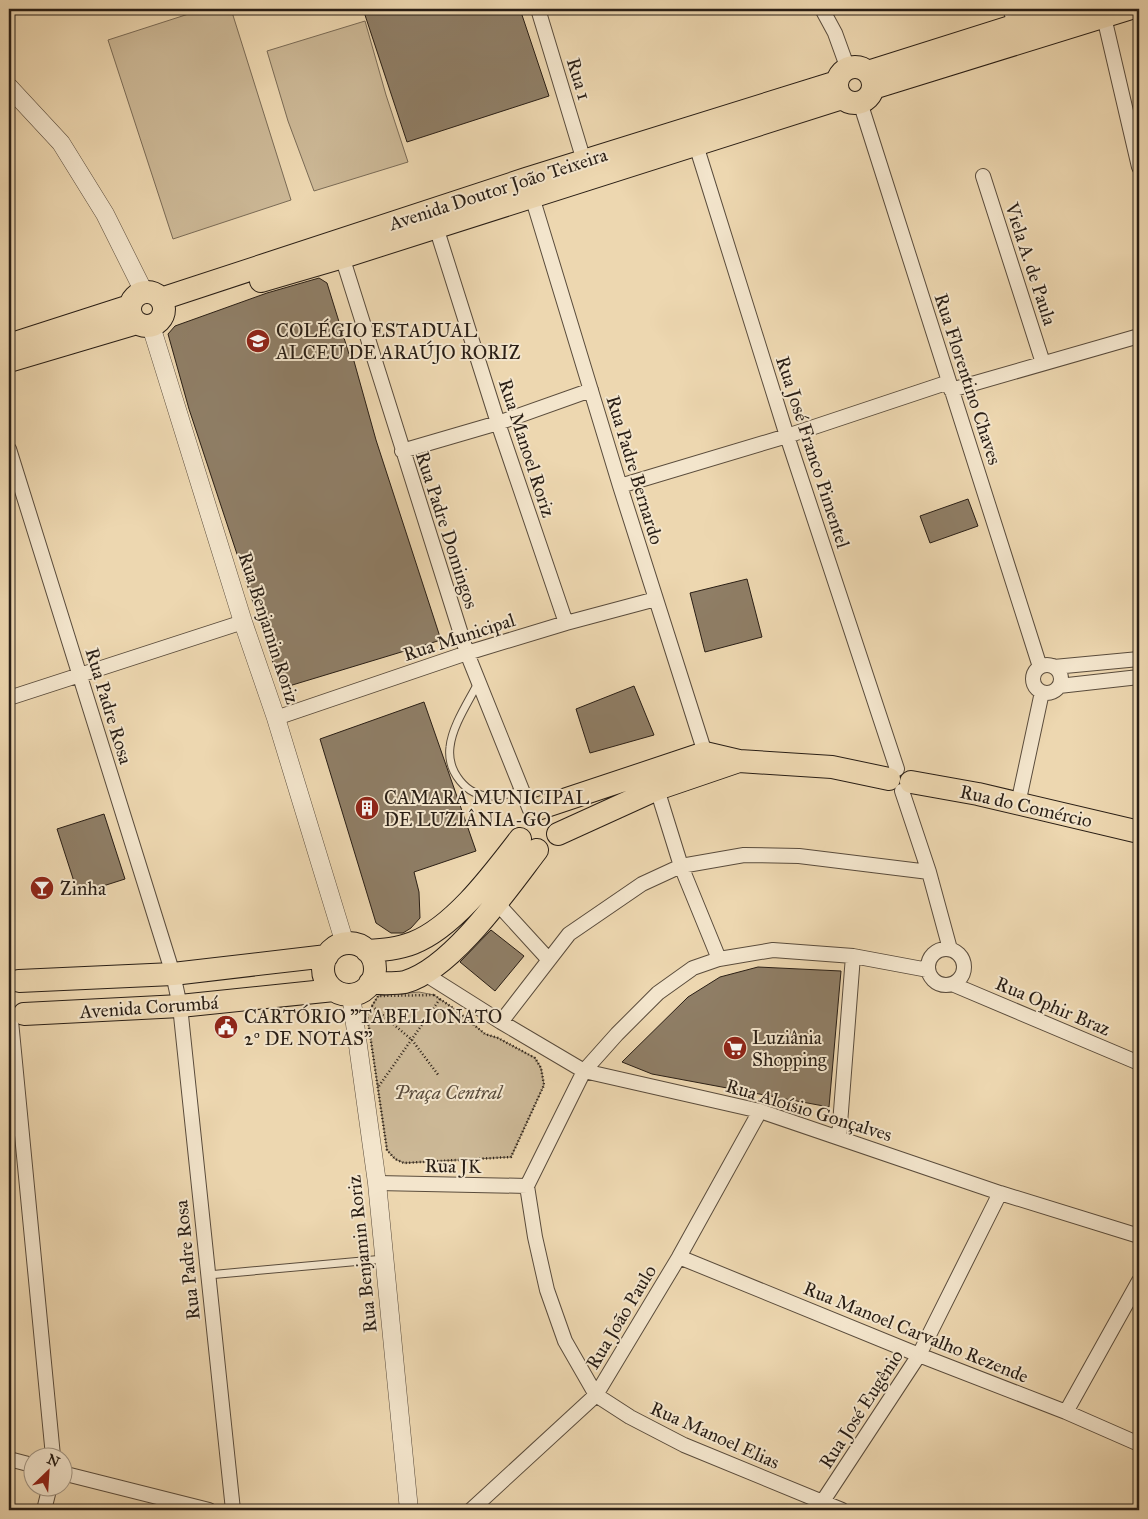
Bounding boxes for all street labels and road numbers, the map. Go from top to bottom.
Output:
street label: Rua 1 [562,55,596,103]
street label: Avenida Doutor João Teixeira [385,142,611,236]
street label: Viela A. de Paula [1000,199,1062,329]
street label: Rua Florentino Chaves [929,290,1007,468]
street label: Rua José Franco Pimentel [770,353,855,552]
street label: Rua Manoel Roriz [494,376,560,520]
street label: Rua Padre Bernardo [601,393,669,548]
street label: Rua Padre Domingos [410,448,483,612]
street label: Rua Benjamin Roriz [234,549,304,707]
street label: Rua Municipal [400,608,519,666]
street label: Rua Padre Rosa [80,645,138,768]
street label: Rua do Comércio [958,780,1095,832]
street label: Rua Ophir Braz [992,971,1114,1041]
street label: Avenida Corumbá [78,991,220,1023]
street label: Rua Aloísio Gonçalves [723,1074,895,1146]
street label: Rua JK [424,1154,482,1179]
street label: Rua Benjamin Roriz [342,1174,382,1334]
street label: Rua Padre Rosa [169,1198,205,1321]
street label: Rua João Paulo [581,1260,662,1374]
street label: Rua Manoel Carvalho Rezende [800,1276,1032,1388]
street label: Rua José Eugênio [814,1345,909,1473]
street label: Rua Manoel Elias [647,1396,783,1474]

